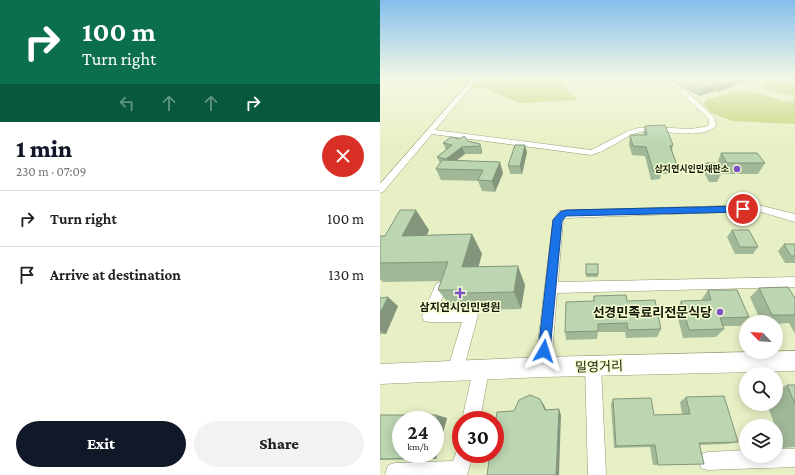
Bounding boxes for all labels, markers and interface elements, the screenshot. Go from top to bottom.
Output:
icon: right [16,16,68,68]
text: 100 m [82,16,156,47]
text: Turn right [82,49,156,69]
icon: left [116,92,138,114]
icon: ahead [158,92,180,114]
icon: ahead [200,92,222,114]
icon: right [242,92,264,114]
text: 1 min [16,135,72,162]
button: close [322,135,364,177]
text: 230 m · 07:09 [16,164,86,179]
place label: 삼지연시인민재판소 [654,164,729,174]
marker: 삼지연시인민재판소 [732,164,742,174]
pin [726,192,760,226]
icon: arrive [732,198,754,220]
icon: right [16,208,38,230]
text: Turn right [50,211,117,227]
text: 100 m [327,211,364,227]
icon: arrive [16,264,38,286]
text: Arrive at destination [50,267,181,283]
text: 130 m [329,267,364,283]
marker: 삼지연시인민병원 [454,287,466,299]
place label: 삼지연시인민병원 [420,301,500,313]
place label: 선경민족료리전문식당 [592,305,712,320]
marker: 선경민족료리전문식당 [715,307,725,317]
north arrow [739,315,783,359]
map controls [739,315,783,463]
position arrow [523,330,565,372]
street label: 밀영거리 [575,358,623,375]
button: search [739,367,783,411]
speed limit sign: 30 [452,411,504,463]
button: layers [739,419,783,463]
button: Exit [16,421,186,467]
button: Share [194,421,364,467]
text: 24 [408,421,428,443]
text: km/h [407,441,429,452]

